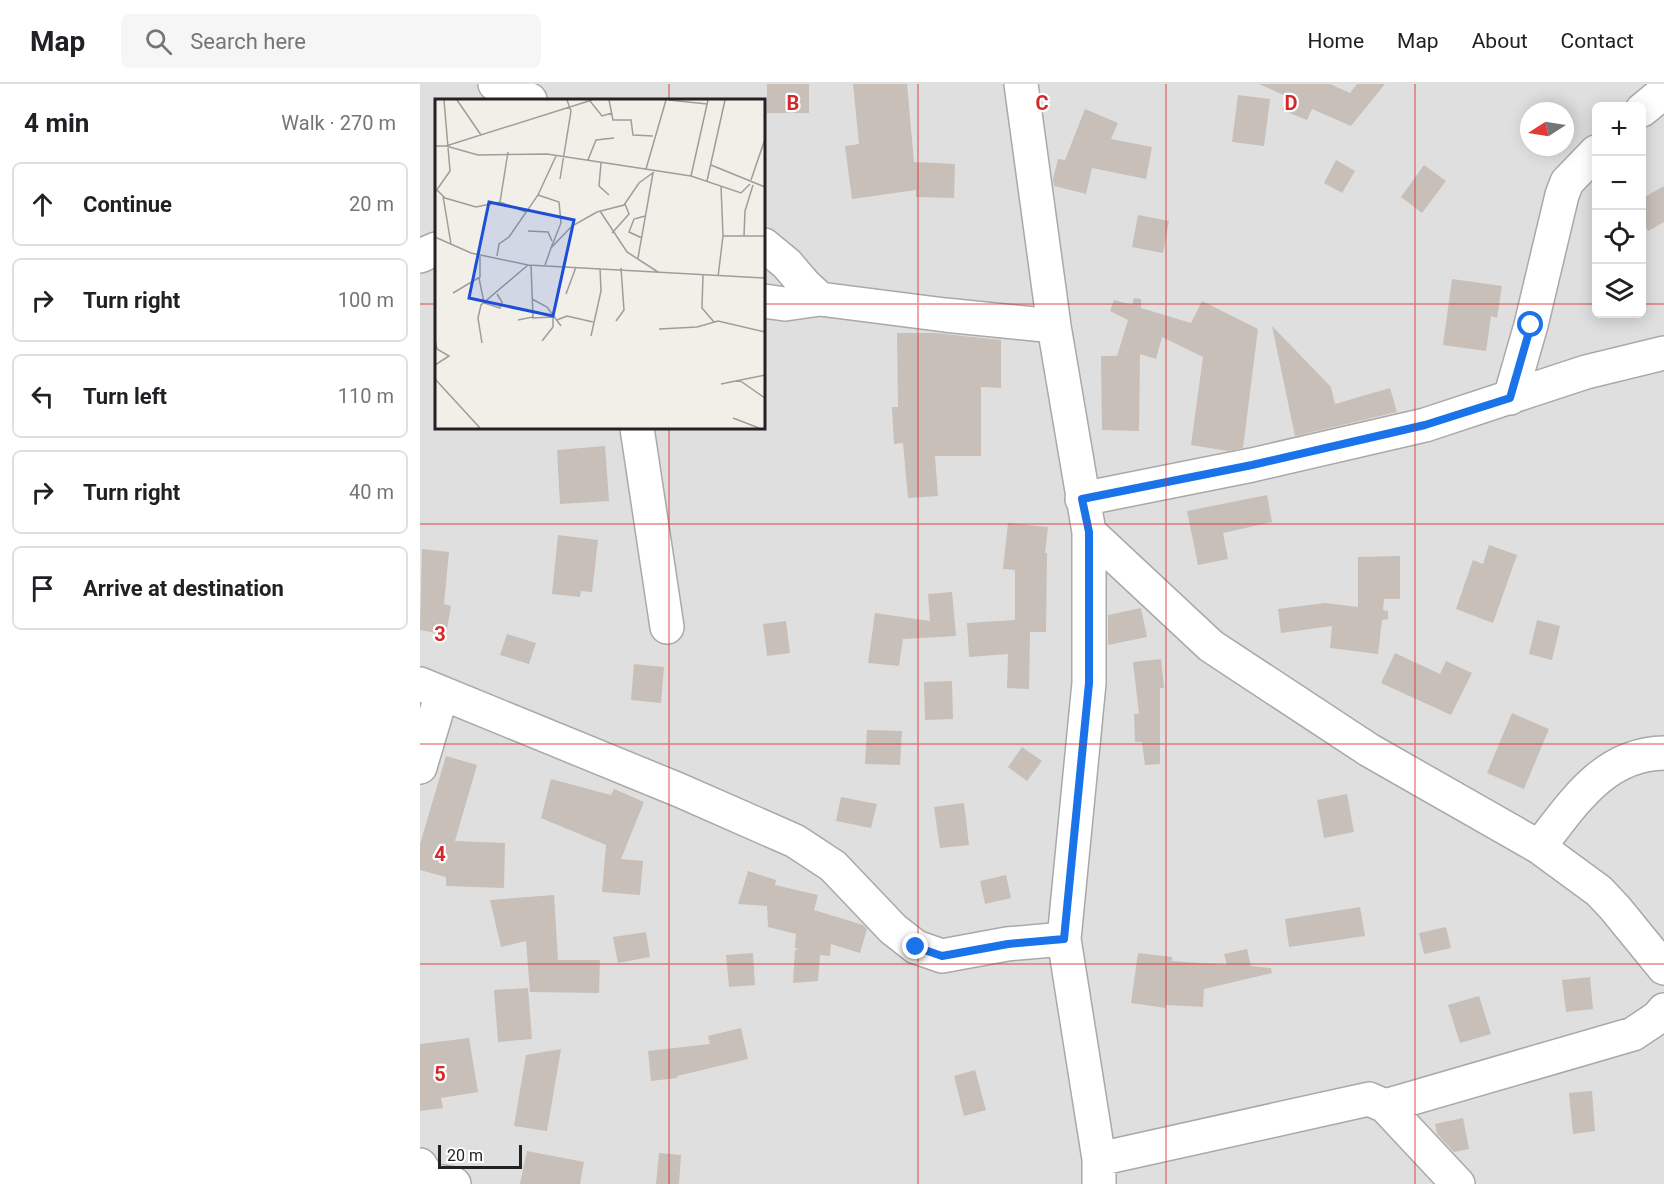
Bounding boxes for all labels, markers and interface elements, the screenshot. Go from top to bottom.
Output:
search box [121,14,541,68]
text: Map [30,25,85,58]
icon: search [142,25,175,58]
text: Search here [190,29,306,54]
text: Home [1308,29,1364,53]
text: Map [1397,29,1439,53]
text: About [1472,29,1528,53]
text: Contact [1561,29,1634,53]
text: B [787,91,799,115]
text: C [1035,91,1049,115]
text: D [1285,91,1298,115]
inset map [435,99,765,429]
north arrow [1520,102,1574,156]
map controls [1592,102,1646,318]
button: + [1592,102,1646,156]
text: 4 min [24,108,89,138]
text: Walk · 270 m [281,111,396,135]
button: − [1592,156,1646,210]
icon: ahead [26,188,59,221]
text: Continue [83,192,172,217]
text: 20 m [349,192,394,216]
button: locate [1592,210,1646,264]
button: layers [1592,264,1646,318]
icon: right [26,284,59,317]
text: Turn right [83,288,180,313]
text: 100 m [338,288,394,312]
route start [1517,311,1543,337]
icon: left [26,380,59,413]
text: Turn left [83,384,167,409]
text: 110 m [338,384,394,408]
icon: right [26,476,59,509]
text: Turn right [83,480,180,505]
text: 40 m [349,480,394,504]
icon: arrive [26,572,59,605]
text: Arrive at destination [83,576,284,601]
text: 3 [434,622,446,646]
text: 4 [434,842,446,866]
route end [902,933,928,959]
text: 5 [434,1062,446,1086]
scale bar [438,1142,522,1170]
text: 20 m [447,1146,483,1165]

